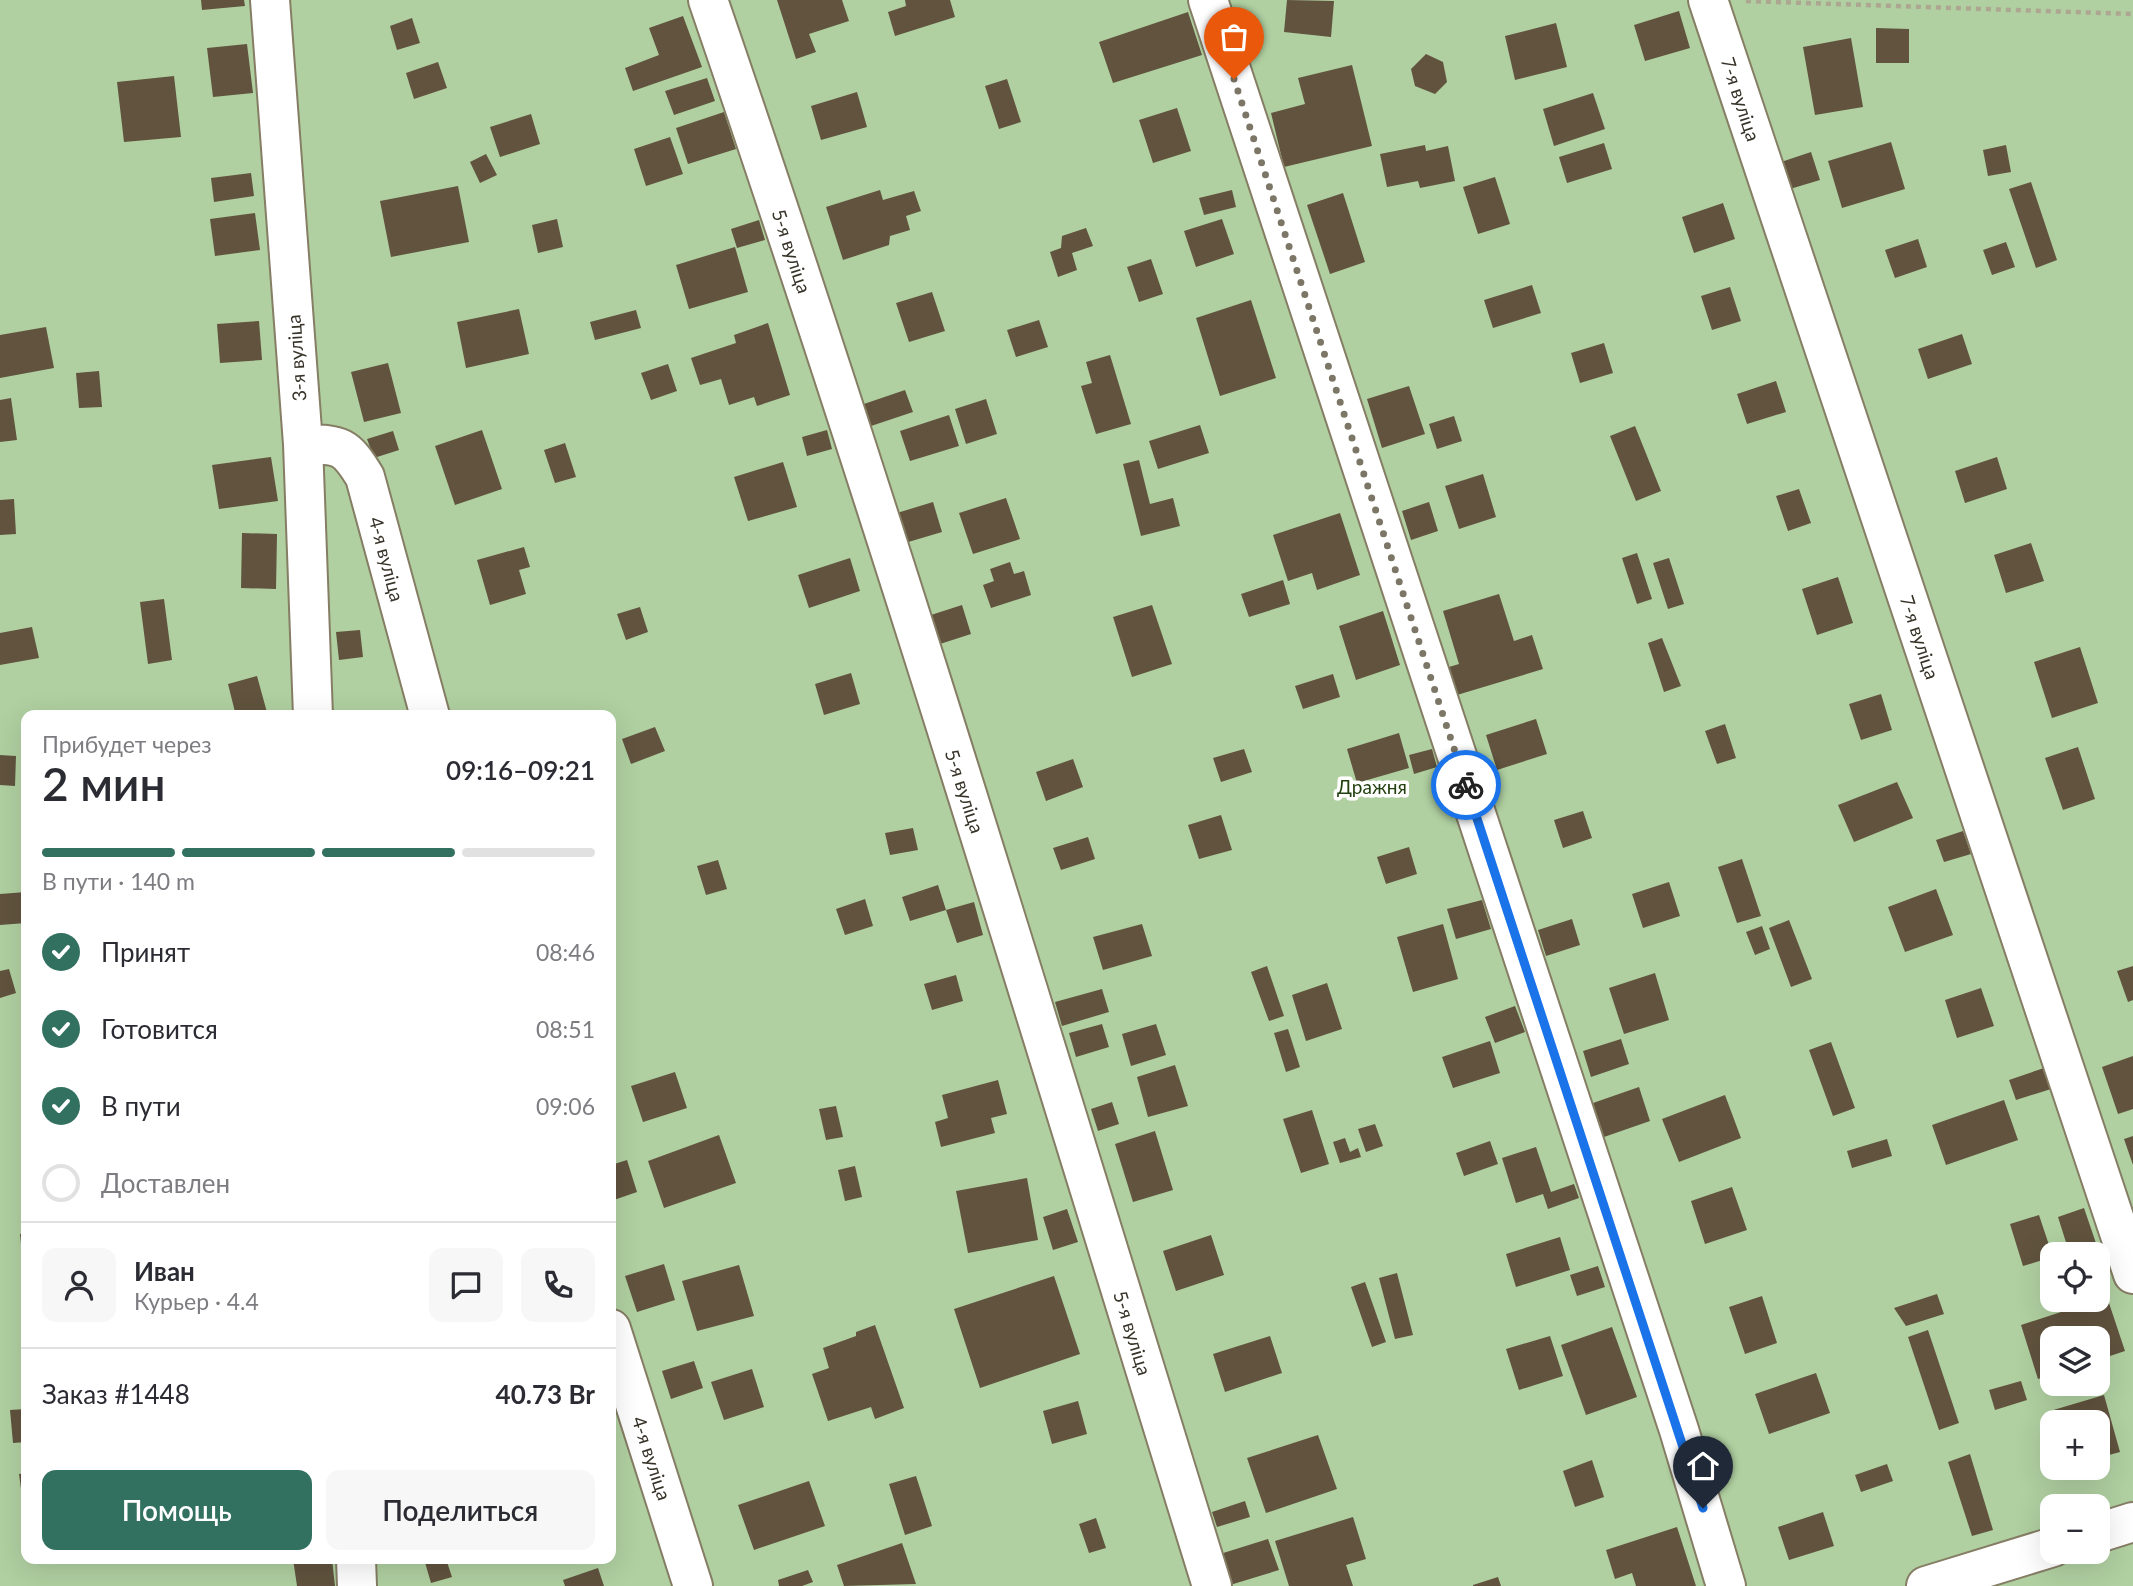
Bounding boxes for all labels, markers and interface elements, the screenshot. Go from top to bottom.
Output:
pin [1204,7,1264,79]
icon: bag [1215,18,1253,56]
street label: 7-я вуліца [1717,54,1765,144]
street label: 5-я вуліца [768,206,816,296]
street label: 3-я вуліца [281,314,311,402]
street label: 4-я вуліца [365,514,409,604]
street label: 7-я вуліца [1896,592,1944,682]
text: Прибудет через [42,730,212,758]
street label: 5-я вуліца [941,746,989,836]
courier [1431,750,1501,820]
text: 09:16–09:21 [446,754,595,786]
text: 2 мин [42,756,166,811]
icon: bike [1447,766,1485,804]
park label: Дражня [1337,775,1407,798]
text: В пути · 140 m [42,867,195,895]
icon: check [42,933,80,971]
text: Принят [101,936,190,968]
text: 08:46 [536,938,595,966]
icon: check [42,1010,80,1048]
text: Готовится [101,1013,218,1045]
text: 08:51 [536,1015,595,1043]
icon: check [42,1087,80,1125]
text: В пути [101,1090,181,1122]
text: 09:06 [536,1092,595,1120]
text: Доставлен [101,1167,230,1199]
map controls [2040,1242,2110,1564]
button: locate [2040,1242,2110,1312]
button: person [42,1248,116,1322]
button: chat [429,1248,503,1322]
button: phone [521,1248,595,1322]
text: Иван [134,1255,195,1287]
text: Курьер · 4.4 [134,1287,259,1315]
street label: 5-я вуліца [1109,1288,1157,1378]
button: layers [2040,1326,2110,1396]
text: Заказ #1448 [42,1378,190,1410]
text: 40.73 Br [496,1378,595,1410]
button: + [2040,1410,2110,1480]
street label: 4-я вуліца [628,1413,676,1503]
pin [1673,1436,1733,1508]
icon: home [1684,1447,1722,1485]
button: Помощь [42,1470,312,1550]
button: Поделиться [326,1470,595,1550]
button: − [2040,1494,2110,1564]

